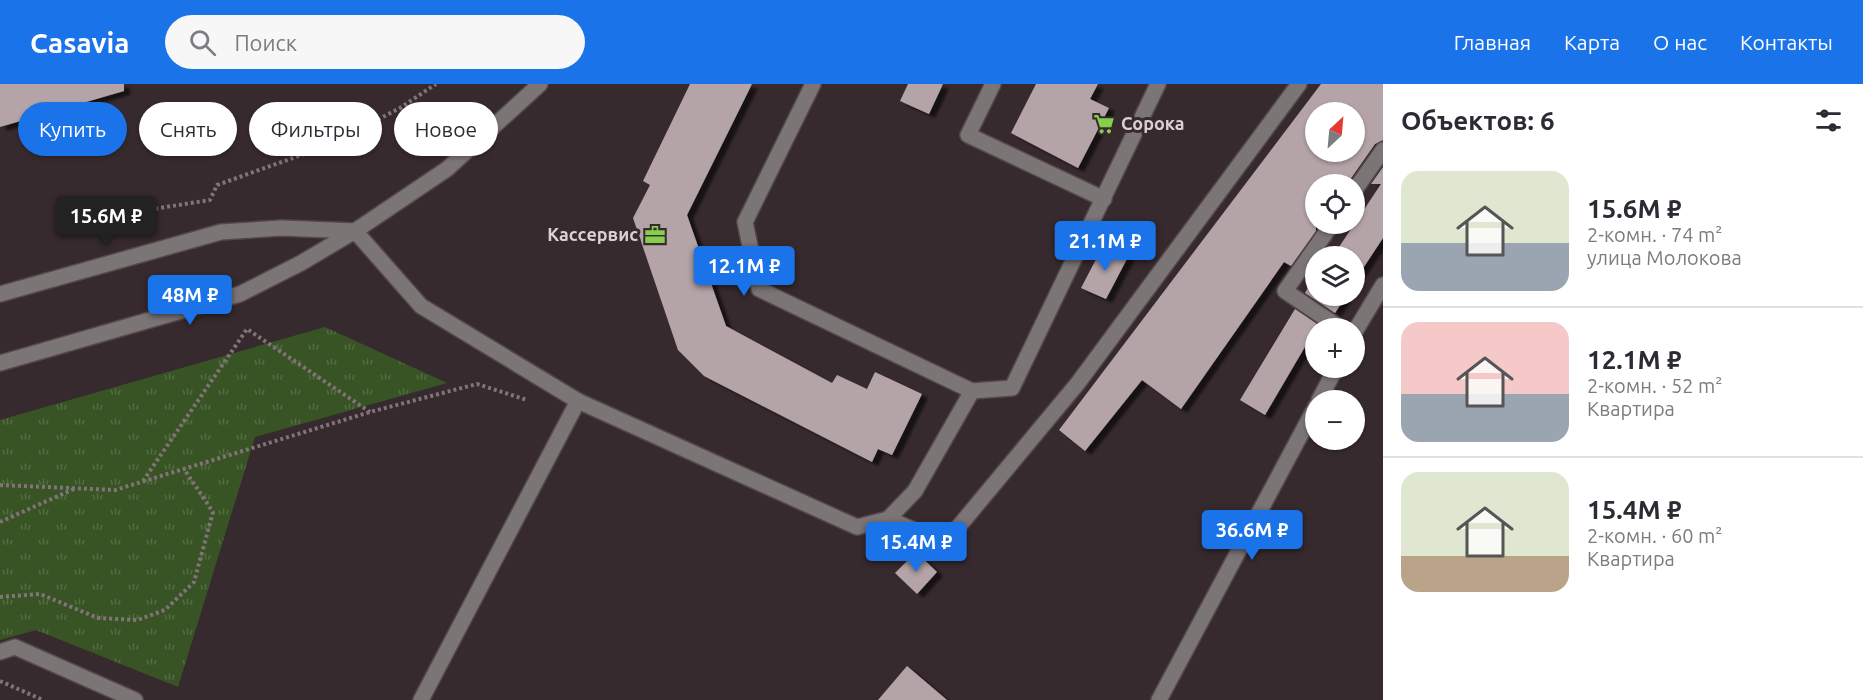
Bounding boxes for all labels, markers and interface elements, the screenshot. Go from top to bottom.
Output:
search box [165,15,585,69]
icon: search [186,26,219,59]
text: Casavia [30,27,129,58]
text: Поиск [234,30,297,55]
text: Главная [1454,30,1531,54]
text: Карта [1564,30,1620,54]
text: О нас [1653,30,1707,54]
text: Контакты [1740,30,1833,54]
chip: Купить [18,102,127,156]
chip: Снять [139,102,237,156]
chip: Фильтры [249,102,382,156]
chip: Новое [394,102,498,156]
north arrow [1305,102,1365,162]
map controls [1305,102,1365,450]
icon: filters [1812,104,1845,137]
text: Объектов: 6 [1401,106,1555,135]
supermarket icon: Сорока [1092,112,1116,136]
place label: Сорока [1121,113,1185,133]
button: locate [1305,174,1365,234]
text: 15.6M ₽ [1587,194,1681,223]
icon: home [1449,195,1521,267]
pin: 15.6M ₽ [51,196,161,247]
text: 15.6M ₽ [70,204,142,227]
pin: 21.1M ₽ [1050,221,1160,272]
office icon: Кассервис [643,223,667,247]
text: 2-комн. · 74 m² [1587,223,1722,246]
place label: Кассервис [547,224,638,244]
text: 21.1M ₽ [1069,229,1141,252]
pin: 12.1M ₽ [689,246,799,297]
button: layers [1305,246,1365,306]
text: улица Молокова [1587,246,1742,269]
text: 12.1M ₽ [708,254,780,277]
pin: 48M ₽ [148,275,232,326]
text: 48M ₽ [162,283,218,306]
button: + [1305,318,1365,378]
text: 12.1M ₽ [1587,345,1681,374]
icon: home [1449,346,1521,418]
text: 2-комн. · 52 m² [1587,374,1722,397]
button: − [1305,390,1365,450]
text: Квартира [1587,397,1675,420]
text: 15.4M ₽ [1587,495,1681,524]
icon: home [1449,496,1521,568]
pin: 36.6M ₽ [1197,510,1307,561]
text: 36.6M ₽ [1216,518,1288,541]
pin: 15.4M ₽ [861,522,971,573]
text: 2-комн. · 60 m² [1587,524,1722,547]
text: 15.4M ₽ [880,530,952,553]
text: Квартира [1587,547,1675,570]

